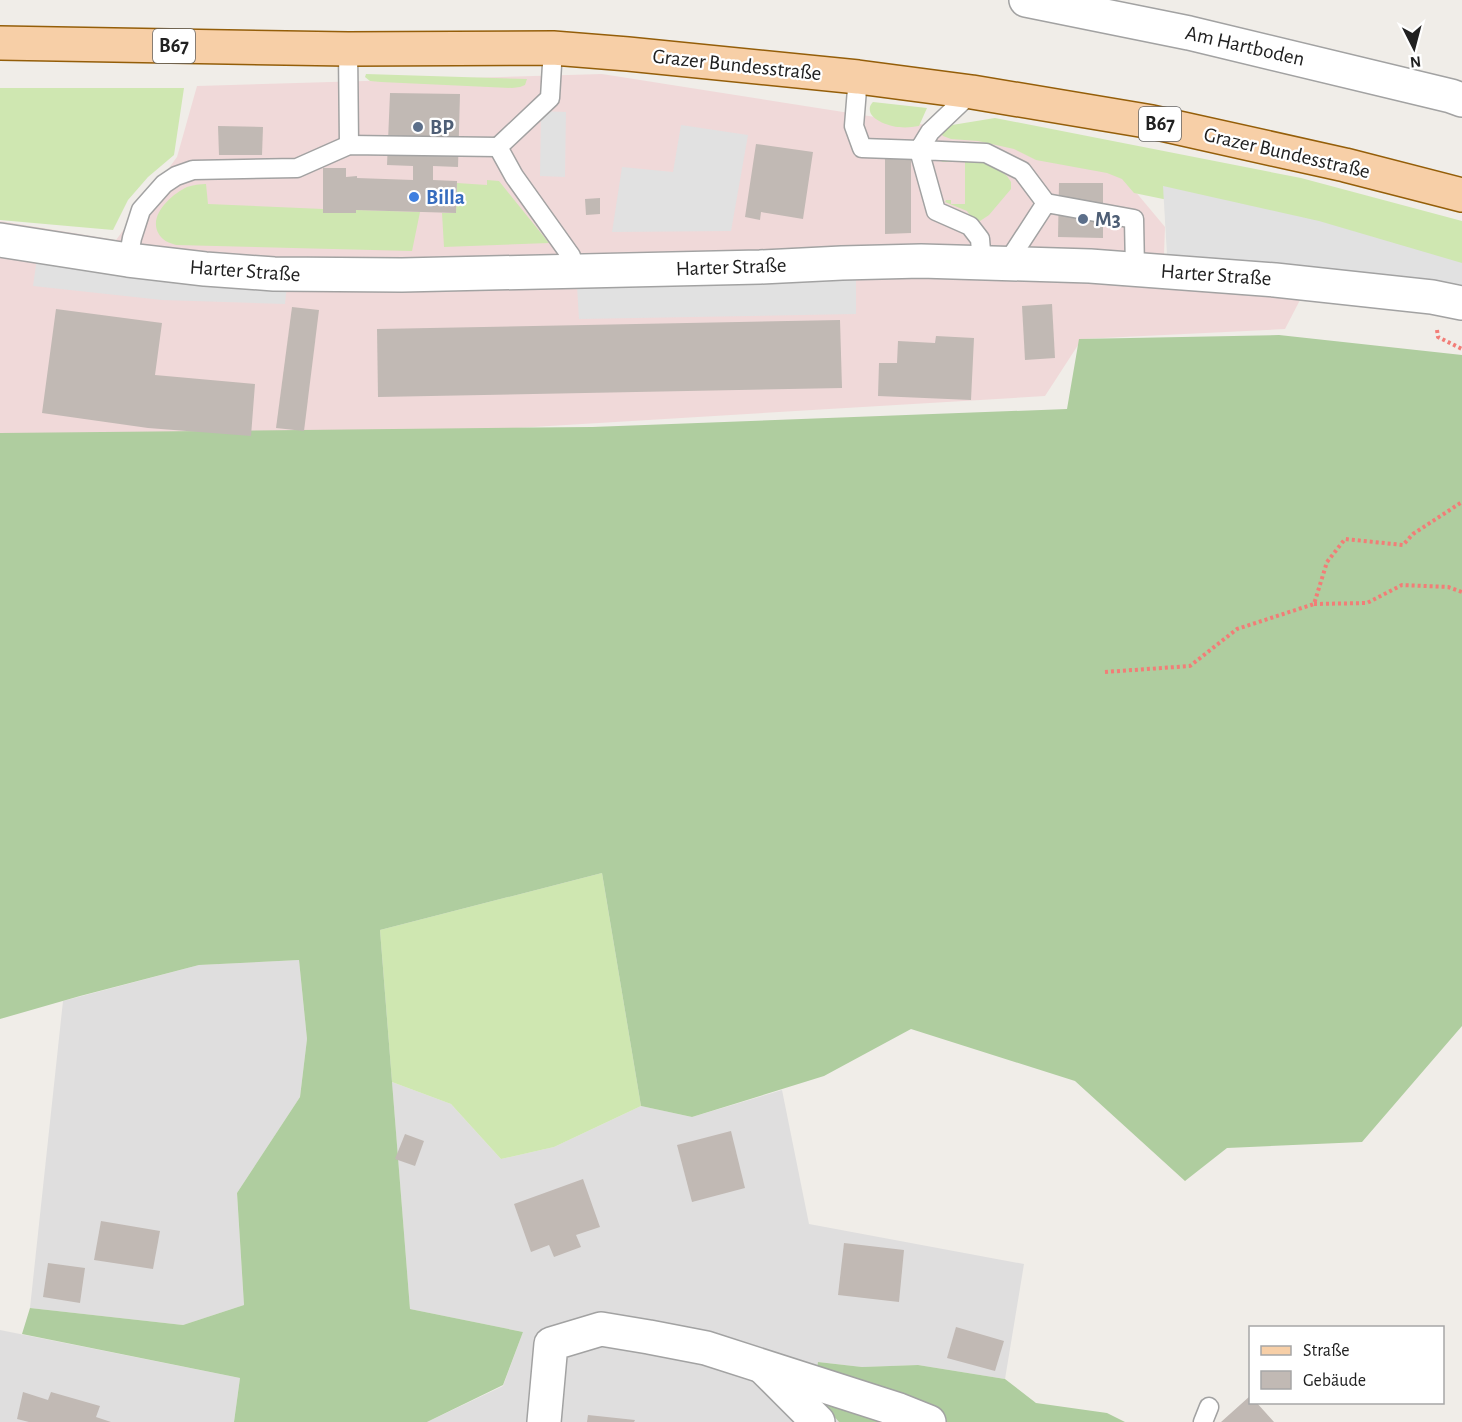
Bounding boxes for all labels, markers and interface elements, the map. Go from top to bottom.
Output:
north arrow [1384,18,1444,78]
street label: Am Hartboden [1183,22,1307,70]
road number: B67 [153,29,195,63]
street label: Grazer Bundesstraße [651,46,823,84]
text: N [1409,53,1422,70]
road number: B67 [1139,107,1181,141]
place label: BP [430,117,454,138]
marker: BP [411,120,425,134]
street label: Grazer Bundesstraße [1202,124,1372,182]
place label: Billa [426,187,465,208]
marker: Billa [407,190,421,204]
place label: M3 [1095,209,1121,230]
marker: M3 [1076,212,1090,226]
street label: Harter Straße [675,255,787,279]
street label: Harter Straße [189,257,301,285]
street label: Harter Straße [1160,261,1272,289]
legend [1249,1326,1444,1404]
text: Straße [1303,1342,1349,1360]
text: Gebäude [1303,1372,1366,1390]

